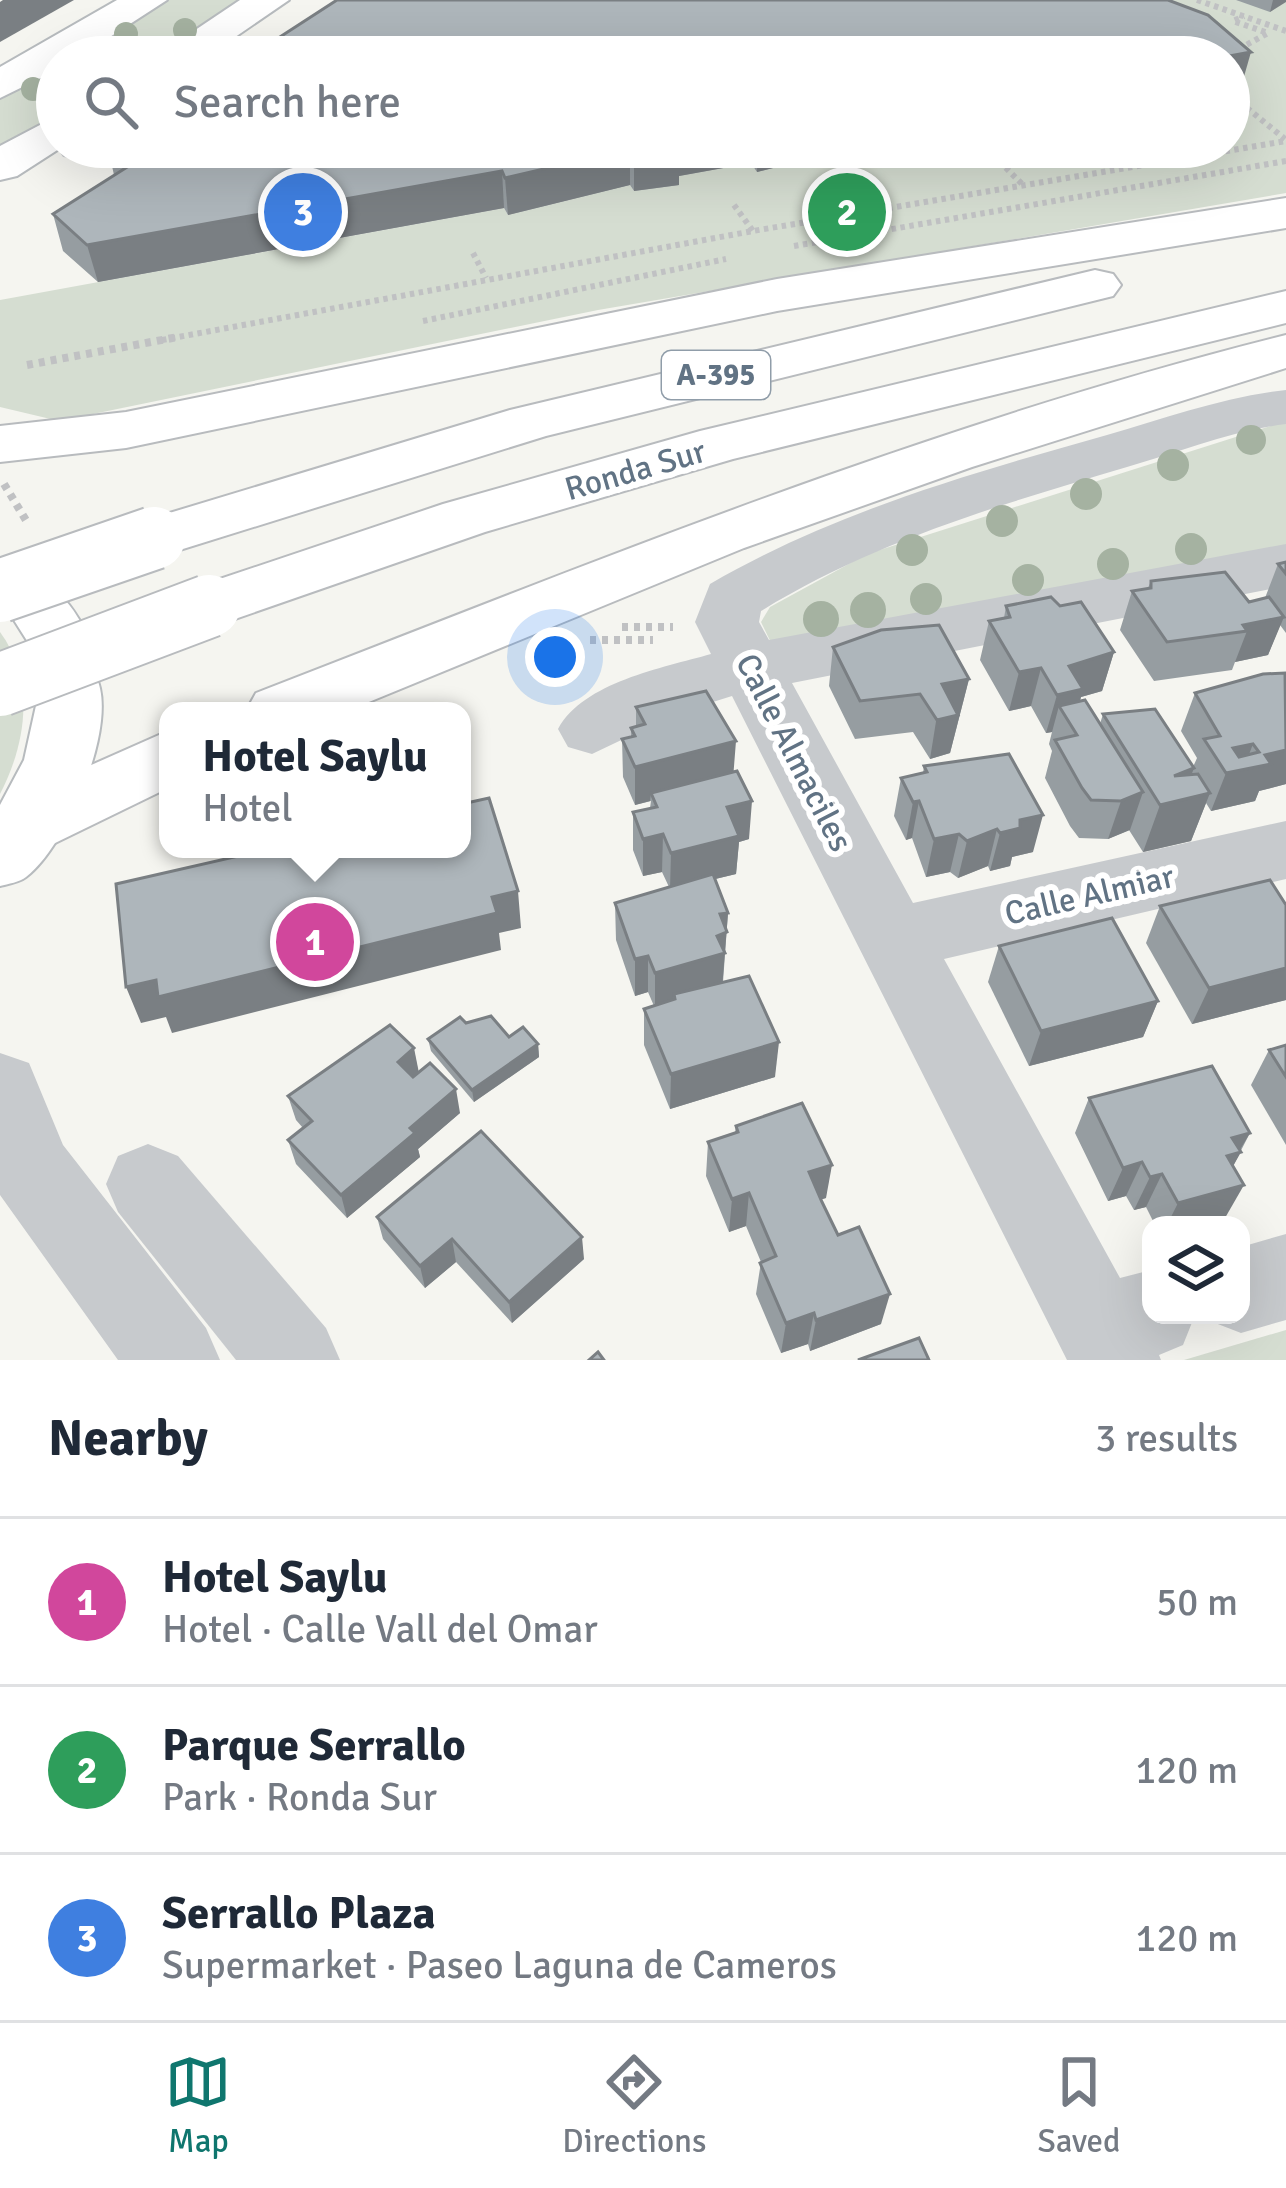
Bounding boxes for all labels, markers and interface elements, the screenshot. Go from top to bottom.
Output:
search box [36,36,1250,168]
icon: search [78,69,144,135]
text: Search here [174,75,401,130]
pin: 3 [264,167,342,257]
pin: 2 [808,167,886,257]
road number: A-395 [662,351,770,399]
street label: Ronda Sur [560,431,711,510]
your location [525,627,585,687]
street label: Calle Almaciles [726,647,861,858]
popup [159,702,471,858]
text: Hotel Saylu [202,729,428,784]
text: Hotel [202,784,293,832]
street label: Calle Almiar [1001,856,1178,935]
pin: 1 [276,897,354,987]
map controls [1142,1216,1250,1324]
button: layers [1142,1216,1250,1324]
text: Nearby [48,1407,208,1470]
text: 3 results [1095,1414,1238,1462]
text: Hotel Saylu [162,1550,387,1605]
text: 1 [76,1578,98,1626]
text: 50 m [1156,1578,1238,1626]
text: Hotel · Calle Vall del Omar [162,1605,598,1653]
text: Parque Serrallo [162,1718,466,1773]
text: 2 [76,1746,98,1794]
text: 120 m [1135,1746,1238,1794]
text: Park · Ronda Sur [162,1773,437,1821]
text: Serrallo Plaza [162,1886,436,1941]
text: 3 [76,1914,98,1962]
text: 120 m [1135,1914,1238,1962]
text: Supermarket · Paseo Laguna de Cameros [162,1941,837,1989]
tab: Map [165,2049,231,2162]
tab: Directions [562,2049,707,2162]
tab: Saved [1037,2049,1121,2162]

